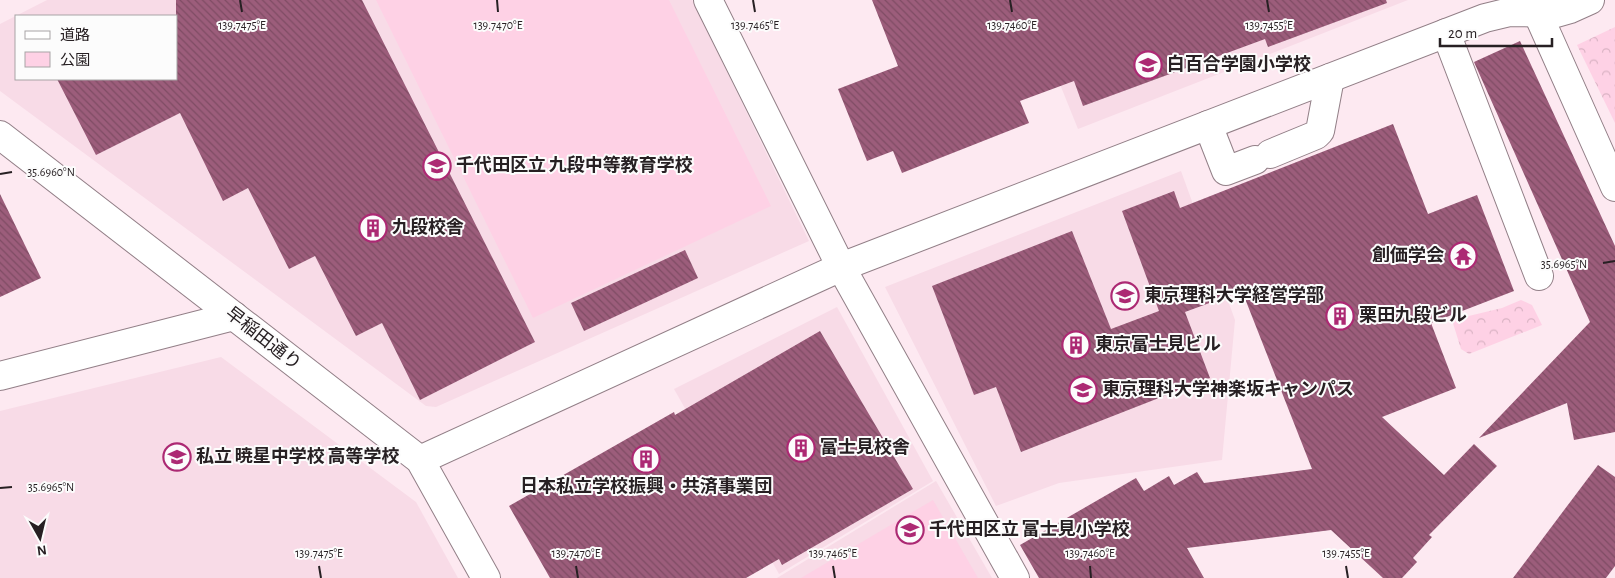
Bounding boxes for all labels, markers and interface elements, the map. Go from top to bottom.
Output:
legend [15,15,178,80]
scale bar [1440,15,1552,47]
text: 139.7475°E [218,19,266,31]
text: 139.7470°E [474,19,523,31]
text: 139.7465°E [731,19,779,31]
text: 139.7460°E [987,19,1037,31]
text: 139.7455°E [1245,19,1293,31]
text: 20 m [1448,26,1477,41]
text: 道路 [60,27,90,43]
school or university icon: 白百合学園小学校 [1133,50,1163,80]
text: 公園 [60,52,90,68]
place label: 白百合学園小学校 [1167,54,1311,74]
school or university icon: 千代田区立 九段中等教育学校 [422,151,452,181]
place label: 千代田区立 九段中等教育学校 [456,155,693,175]
text: 35.6960°N [27,166,75,178]
building icon: 九段校舎 [358,213,388,243]
place label: 九段校舎 [392,217,464,237]
temple icon: 創価学会 [1448,241,1478,271]
place label: 創価学会 [1372,245,1444,265]
text: 35.6965°N [1541,258,1587,270]
school or university icon: 東京理科大学経営学部 [1110,281,1140,311]
place label: 東京理科大学経営学部 [1144,285,1324,305]
building icon: 栗田九段ビル [1325,301,1355,331]
street label: 早稲田通り [222,303,305,374]
place label: 栗田九段ビル [1359,305,1467,325]
building icon: 東京富士見ビル [1061,330,1091,360]
place label: 東京富士見ビル [1095,334,1221,354]
school or university icon: 東京理科大学神楽坂キャンパス [1068,375,1098,405]
place label: 東京理科大学神楽坂キャンパス [1102,379,1354,399]
building icon: 富士見校舎 [786,433,816,463]
place label: 富士見校舎 [820,438,910,457]
school or university icon: 私立 暁星中学校 高等学校 [162,442,192,472]
building icon: 日本私立学校振興・共済事業団 [631,444,661,474]
place label: 私立 暁星中学校 高等学校 [196,446,399,466]
place label: 日本私立学校振興・共済事業団 [520,476,772,496]
text: 35.6965°N [28,481,74,493]
north arrow [15,513,65,563]
school or university icon: 千代田区立 富士見小学校 [895,515,925,545]
place label: 千代田区立 富士見小学校 [929,519,1130,539]
text: N [36,542,47,557]
text: 139.7475°E [295,547,343,559]
text: 139.7470°E [552,547,601,559]
text: 139.7465°E [809,547,857,559]
text: 139.7460°E [1065,547,1115,559]
text: 139.7455°E [1322,547,1370,559]

